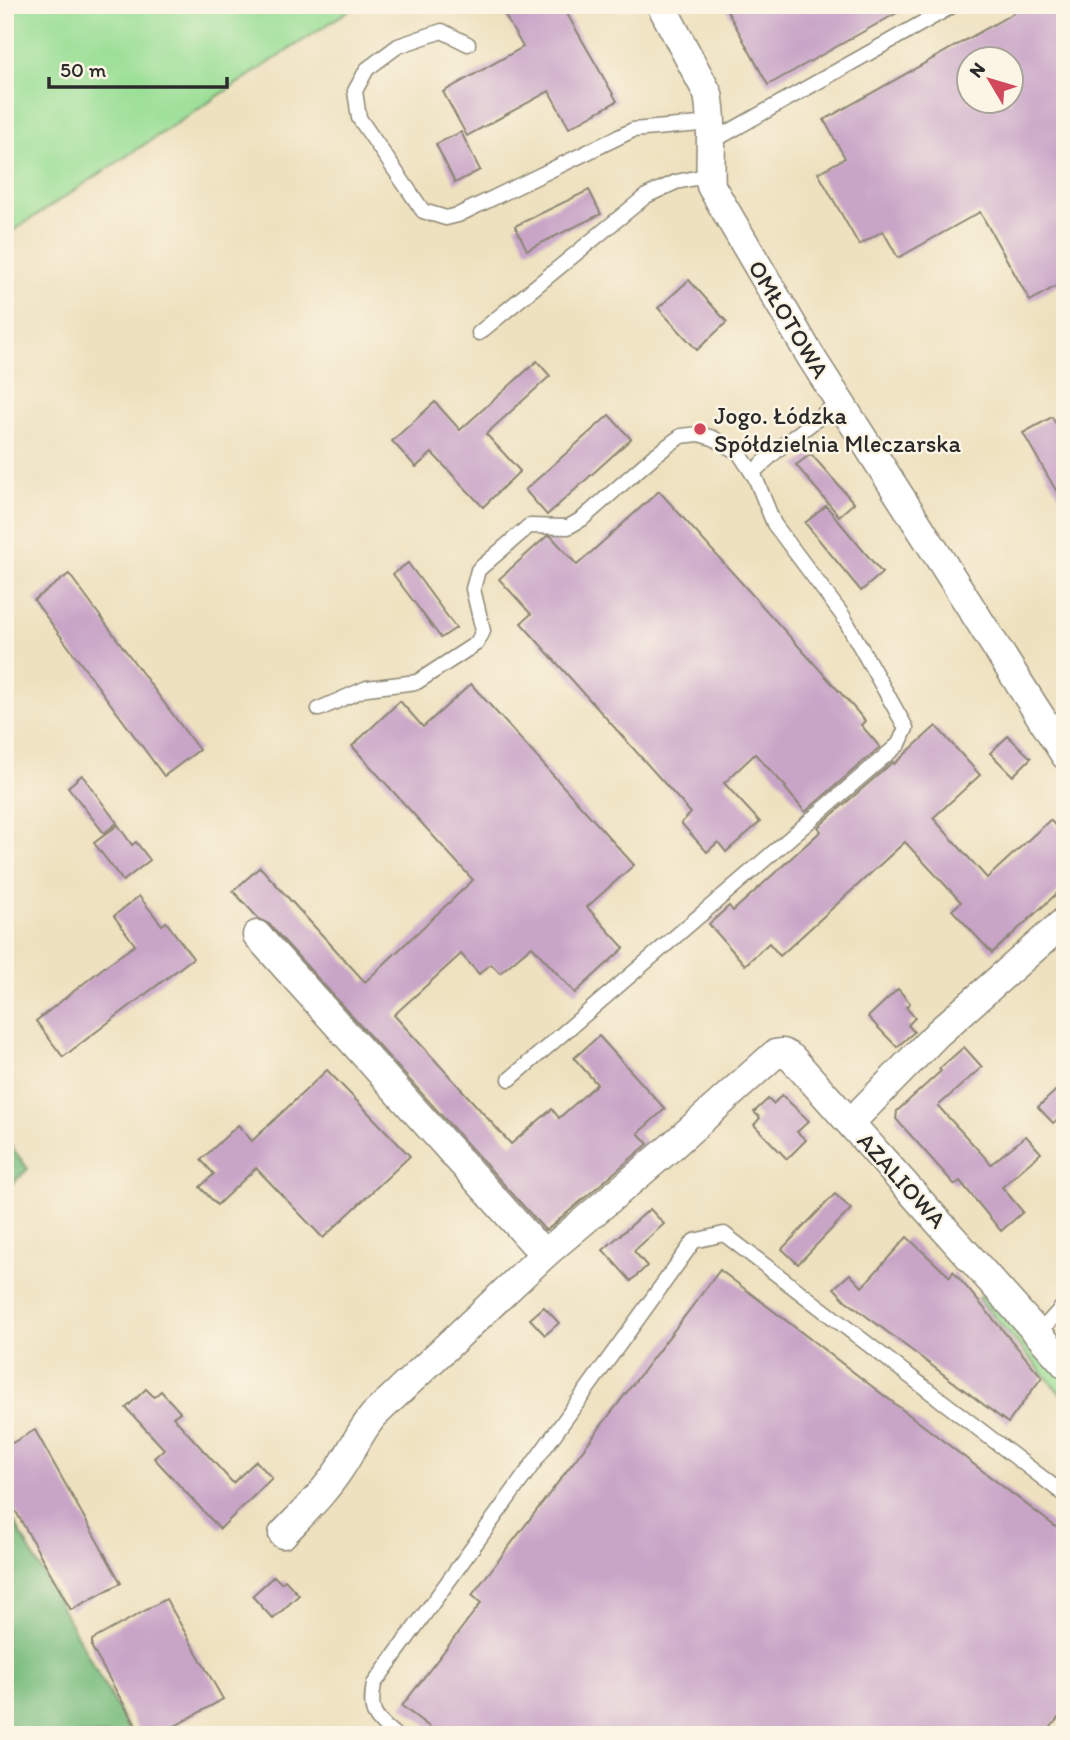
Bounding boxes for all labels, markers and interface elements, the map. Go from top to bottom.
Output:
scale bar [49,46,228,90]
north arrow [954,46,1024,116]
text: 50 m [60,57,107,82]
text: N [964,58,990,82]
street label: OMŁOTOWA [742,255,836,383]
place label: Jogo. Łódzka Spółdzielnia Mleczarska [714,401,962,458]
marker: Jogo. Łódzka Spółdzielnia Mleczarska [692,421,708,437]
street label: AZALIOWA [851,1126,953,1234]

